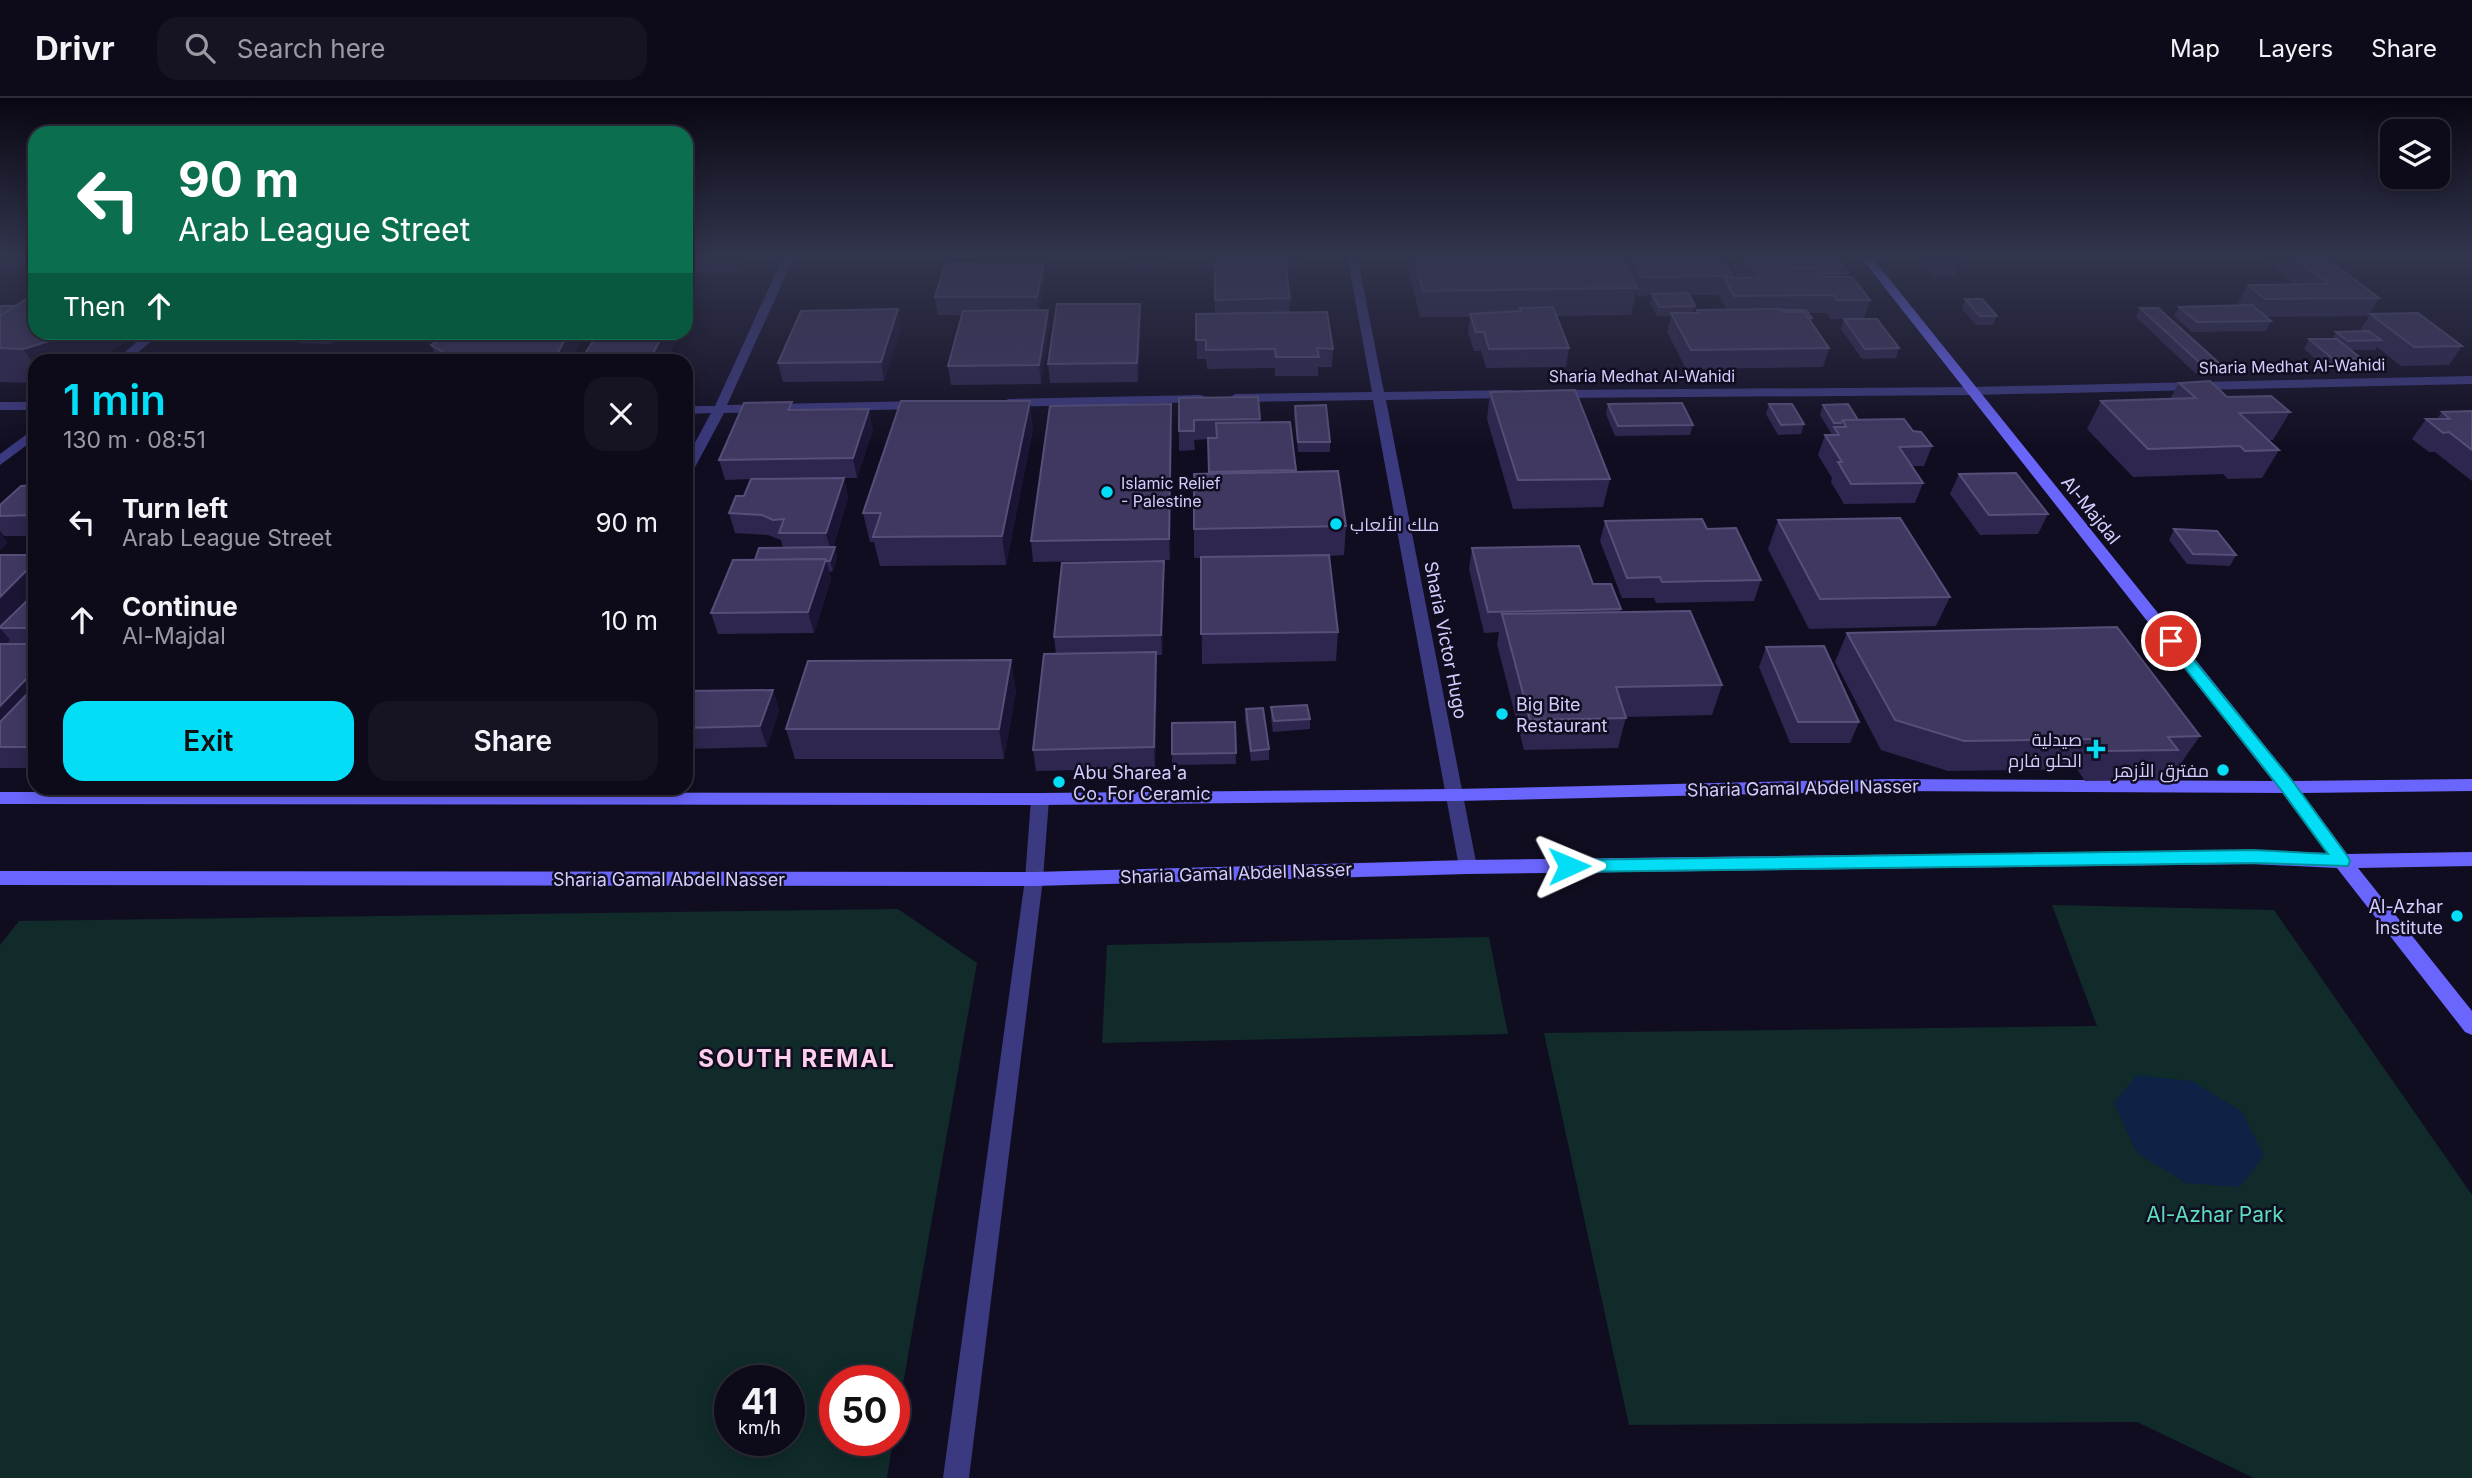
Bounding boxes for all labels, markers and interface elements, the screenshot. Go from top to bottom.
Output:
search box [157,17,647,80]
text: Drivr [35,28,115,68]
icon: search [181,29,219,67]
text: Search here [237,33,385,64]
text: Map [2170,34,2220,63]
text: Layers [2258,34,2333,63]
text: Share [2371,34,2437,63]
map controls [2380,119,2450,189]
button: layers [2380,119,2450,189]
text: 90 m [178,150,299,209]
icon: left [63,154,154,245]
text: Arab League Street [178,210,470,249]
icon: ahead [140,287,178,325]
text: Then [63,291,126,322]
street label: Sharia Medhat Al-Wahidi [2199,354,2385,378]
street label: Sharia Medhat Al-Wahidi [1549,366,1735,386]
text: 1 min [63,374,166,425]
button: close [584,377,658,451]
text: 130 m · 08:51 [63,426,206,454]
street label: Al-Majdal [2057,472,2125,548]
place label: Islamic Relief - Palestine [1121,473,1221,511]
marker: Islamic Relief - Palestine [1099,484,1115,500]
text: Turn left [122,493,228,524]
icon: left [63,503,101,541]
text: 90 m [595,507,658,538]
place label: ملك الألعاب [1350,514,1439,535]
marker: ملك الألعاب [1328,516,1344,532]
text: Arab League Street [122,524,332,552]
street label: Sharia Victor Hugo [1420,559,1472,721]
text: Continue [122,591,238,622]
icon: ahead [63,601,101,639]
text: 10 m [601,605,658,636]
pin [2141,611,2201,671]
text: Al-Majdal [122,622,226,650]
icon: arrive [2152,622,2190,660]
place label: Big Bite Restaurant [1516,694,1608,736]
button: Exit [63,701,354,781]
button: Share [368,701,658,781]
marker: Big Bite Restaurant [1494,706,1510,722]
place label: صيدلية الحلو فارم [2008,729,2082,773]
marker: صيدلية الحلو فارم [2088,741,2104,757]
place label: مفترق الأزهر [2113,760,2209,783]
place label: Abu Sharea'a Co. For Ceramic [1073,762,1211,804]
marker: مفترق الأزهر [2215,762,2231,778]
marker: Abu Sharea'a Co. For Ceramic [1051,774,1067,790]
street label: Sharia Gamal Abdel Nasser [1687,775,1919,801]
position arrow [1532,829,1606,903]
street label: Sharia Gamal Abdel Nasser [1120,858,1353,888]
street label: Sharia Gamal Abdel Nasser [553,869,785,890]
place label: Al-Azhar Institute [2369,896,2443,938]
marker: Al-Azhar Institute [2449,908,2465,924]
district label: SOUTH REMAL [698,1044,896,1073]
park label: Al-Azhar Park [2146,1202,2284,1227]
speed limit sign: 50 [819,1365,910,1456]
text: 41 [741,1380,778,1422]
text: km/h [738,1417,781,1438]

